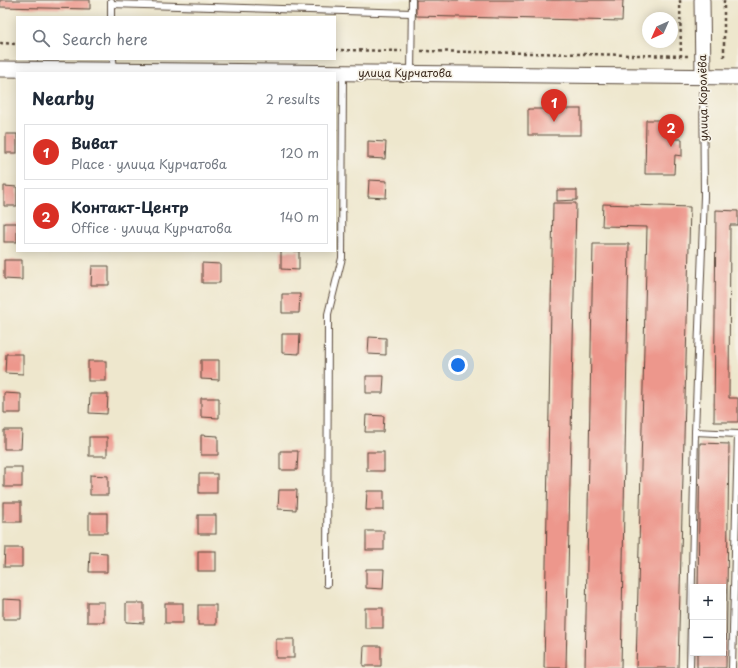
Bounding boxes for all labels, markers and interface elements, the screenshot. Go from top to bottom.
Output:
north arrow [642,12,678,48]
search box [16,16,336,60]
icon: search [30,27,52,49]
text: Search here [62,27,148,50]
street label: улица Королёва [693,54,712,142]
street label: улица Курчатова [358,64,452,81]
text: Nearby [32,85,94,111]
text: 2 results [266,89,320,108]
pin: 1 [541,89,567,122]
pin: 2 [658,114,684,147]
text: Виват [71,131,117,154]
text: 1 [43,143,49,162]
text: 120 m [280,143,319,162]
text: Place · улица Курчатова [71,154,227,173]
text: Контакт-Центр [71,195,189,218]
text: 2 [41,207,51,226]
text: 140 m [280,207,319,226]
text: Office · улица Курчатова [71,218,232,237]
your location [448,355,468,375]
map controls [690,584,726,656]
button: + [690,584,726,620]
button: − [690,620,726,656]

